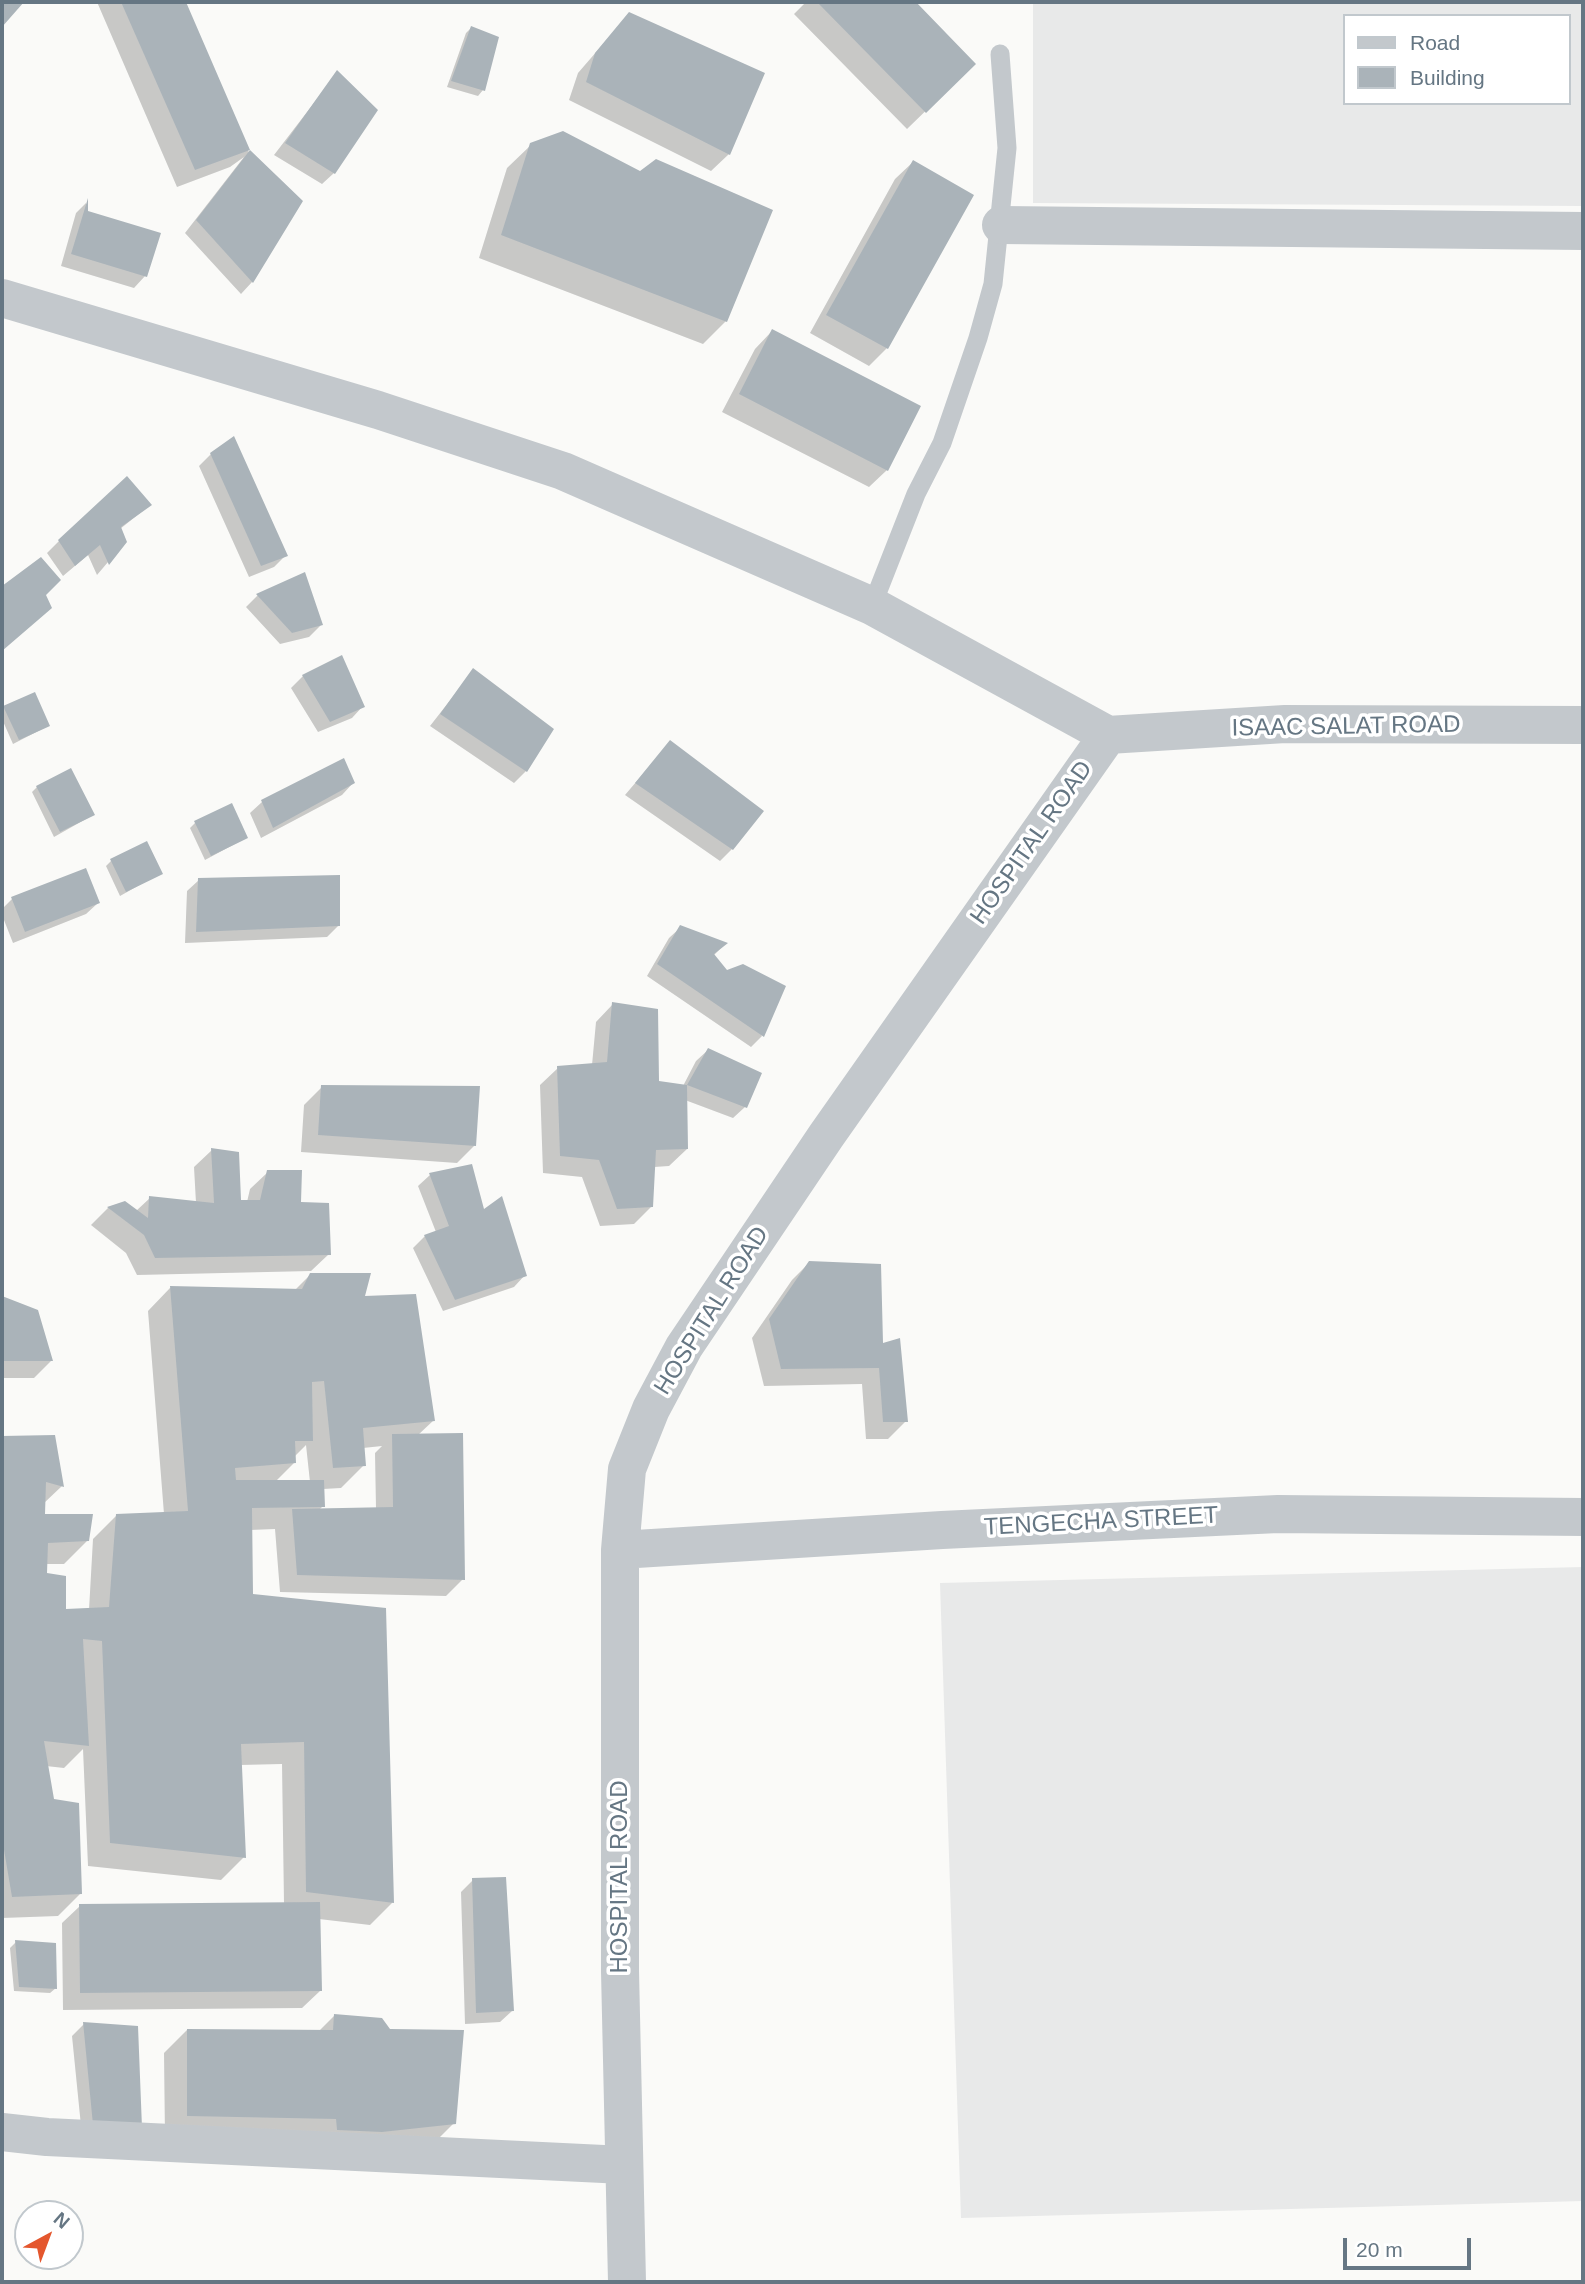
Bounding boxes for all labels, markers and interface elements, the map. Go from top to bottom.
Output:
legend [1344,14,1571,105]
text: Road [1410,31,1460,54]
text: Building [1410,66,1485,89]
street label: ISAAC SALAT ROAD [1231,711,1461,743]
street label: HOSPITAL ROAD [965,756,1099,930]
street label: HOSPITAL ROAD [649,1222,775,1400]
street label: TENGECHA STREET [983,1501,1219,1543]
street label: HOSPITAL ROAD [606,1781,634,1973]
north arrow [14,2200,84,2270]
text: N [50,2208,74,2233]
scale bar [1347,2224,1475,2268]
text: 20 m [1356,2238,1403,2261]

